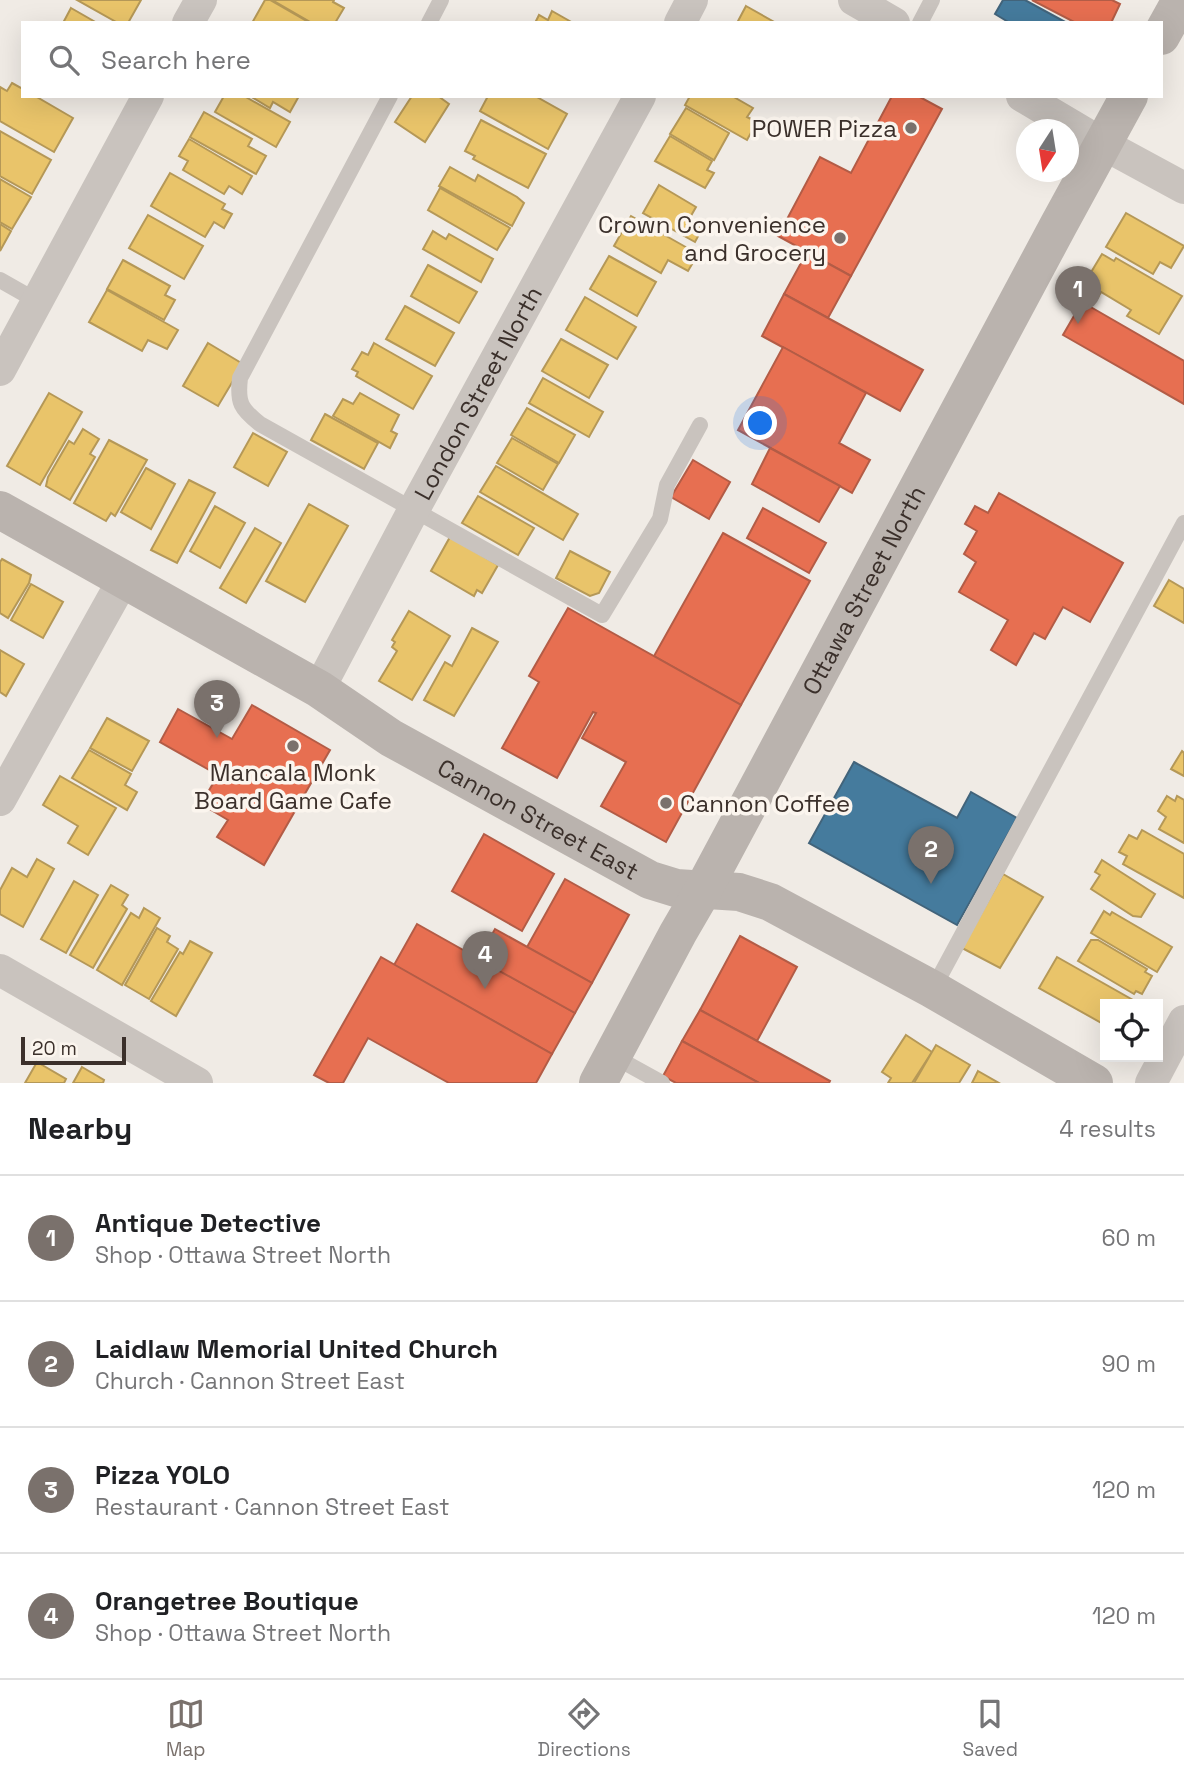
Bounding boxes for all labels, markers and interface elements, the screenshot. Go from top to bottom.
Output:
search box [21,21,1163,98]
icon: search [45,41,83,79]
text: Search here [101,43,251,77]
place label: POWER Pizza [752,113,897,144]
north arrow [1016,119,1079,182]
marker: POWER Pizza [903,120,919,136]
place label: Crown Convenience and Grocery [598,209,826,268]
marker: Crown Convenience and Grocery [832,230,848,246]
pin: 1 [1055,266,1101,324]
street label: London Street North [407,281,549,505]
your location [743,406,777,440]
street label: Ottawa Street North [795,480,932,700]
pin: 3 [194,680,240,738]
marker: Mancala Monk Board Game Cafe [285,738,301,754]
street label: Cannon Street East [432,751,644,886]
place label: Mancala Monk Board Game Cafe [194,757,392,816]
place label: Cannon Coffee [680,788,850,819]
marker: Cannon Coffee [658,795,674,811]
pin: 2 [908,826,954,884]
pin: 4 [462,931,508,989]
map controls [1100,999,1163,1062]
button: locate [1100,999,1163,1062]
scale bar [21,1034,126,1066]
text: 20 m [32,1036,77,1061]
text: Nearby [28,1109,132,1148]
text: 4 results [1059,1114,1156,1144]
text: Antique Detective [95,1206,321,1240]
text: 1 [46,1223,56,1253]
text: 60 m [1101,1223,1156,1253]
text: Shop · Ottawa Street North [95,1240,391,1270]
text: Laidlaw Memorial United Church [95,1332,498,1366]
text: 2 [44,1349,58,1379]
text: 90 m [1101,1349,1156,1379]
text: Church · Cannon Street East [95,1366,405,1396]
text: Pizza YOLO [95,1458,230,1492]
text: 3 [44,1475,58,1505]
text: 120 m [1092,1475,1156,1505]
text: Restaurant · Cannon Street East [95,1492,450,1522]
text: Orangetree Boutique [95,1584,359,1618]
text: 4 [44,1601,58,1631]
text: 120 m [1092,1601,1156,1631]
text: Shop · Ottawa Street North [95,1618,391,1648]
tab: Map [166,1695,206,1762]
tab: Directions [538,1695,631,1762]
tab: Saved [963,1695,1018,1762]

